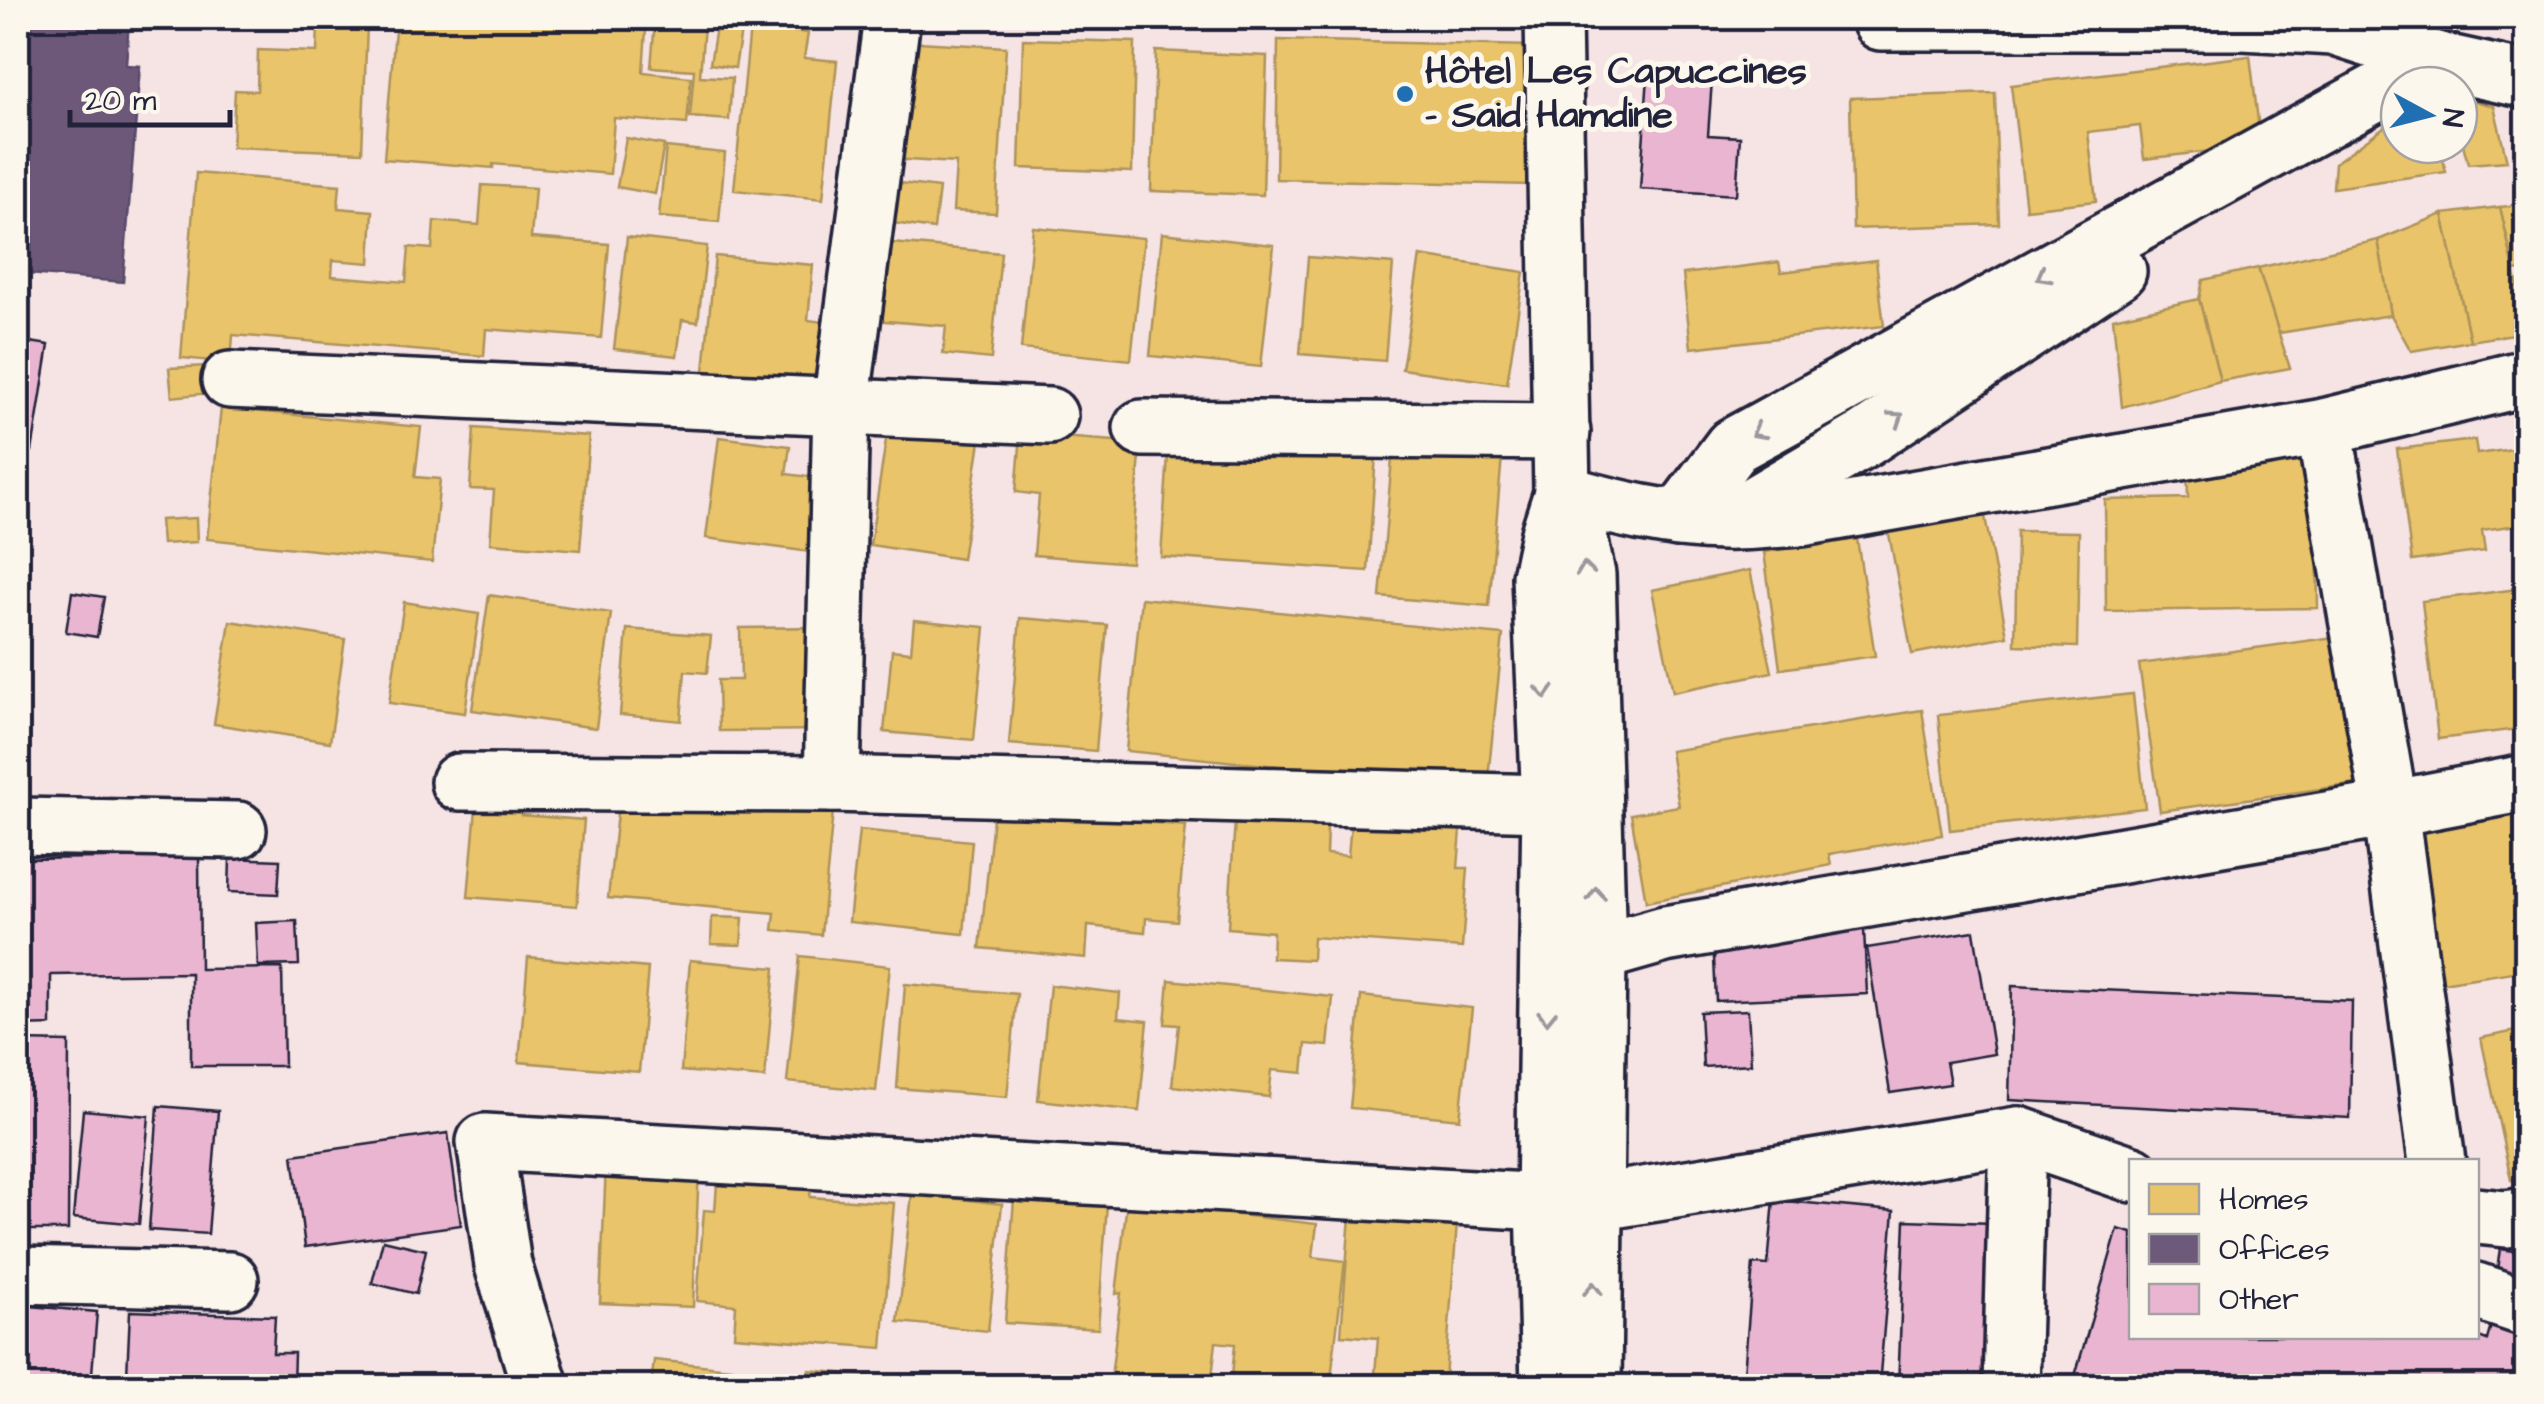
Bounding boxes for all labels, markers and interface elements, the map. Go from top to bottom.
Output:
place label: Hôtel Les Capuccines - Said Hamdine [1425,46,1807,142]
scale bar [70,65,230,127]
north arrow [2379,65,2479,165]
text: 20 m [85,80,157,122]
marker: Hôtel Les Capuccines - Said Hamdine [1394,83,1416,105]
text: N [2432,107,2473,129]
one-way arrow [2036,263,2054,283]
one-way arrow [1887,411,1905,430]
one-way arrow [1751,420,1769,440]
one-way arrow [1575,561,1596,577]
one-way arrow [1534,685,1555,701]
one-way arrow [1586,886,1607,902]
one-way arrow [1536,1010,1558,1026]
legend [2129,1159,2479,1339]
text: Homes [2219,1179,2309,1221]
text: Offices [2219,1229,2330,1271]
text: Other [2219,1279,2299,1321]
one-way arrow [1582,1281,1604,1296]

